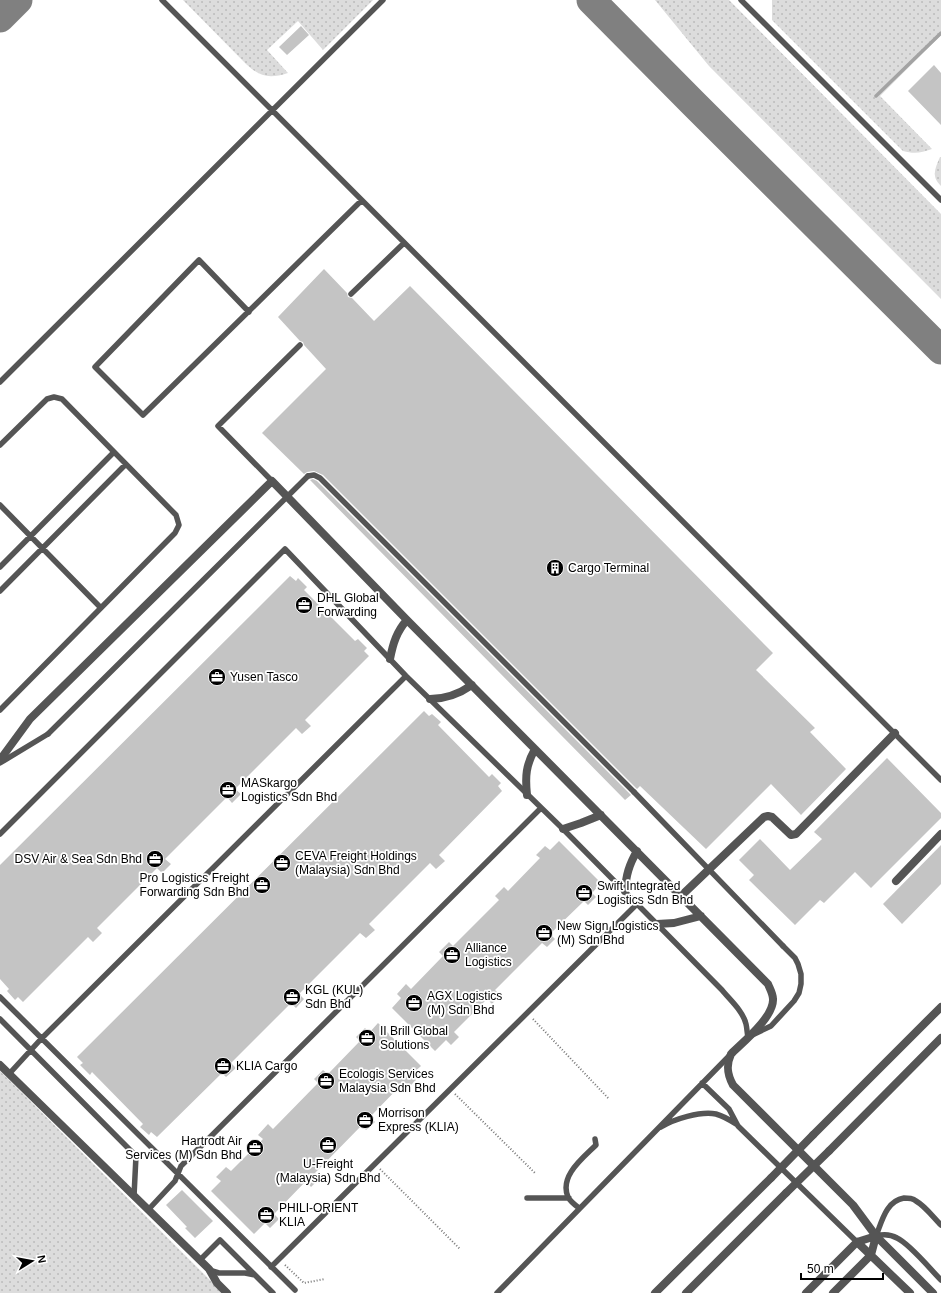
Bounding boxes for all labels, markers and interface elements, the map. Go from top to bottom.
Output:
building icon: Cargo Terminal [545,558,565,578]
place label: Cargo Terminal [568,561,649,575]
place label: DHL Global Forwarding [317,591,379,619]
office icon: DHL Global Forwarding [294,595,314,615]
office icon: Yusen Tasco [207,667,227,687]
place label: Yusen Tasco [230,670,298,684]
place label: MASkargo Logistics Sdn Bhd [241,776,337,804]
office icon: MASkargo Logistics Sdn Bhd [218,780,238,800]
office icon: DSV Air & Sea Sdn Bhd [145,849,165,869]
place label: CEVA Freight Holdings (Malaysia) Sdn Bhd [295,849,417,877]
place label: DSV Air & Sea Sdn Bhd [15,852,142,866]
office icon: CEVA Freight Holdings (Malaysia) Sdn Bhd [272,853,292,873]
place label: Pro Logistics Freight Forwarding Sdn Bhd [140,871,250,899]
office icon: Pro Logistics Freight Forwarding Sdn Bhd [252,875,272,895]
place label: Swift Integrated Logistics Sdn Bhd [597,879,693,907]
office icon: Swift Integrated Logistics Sdn Bhd [574,883,594,903]
place label: New Sign Logistics (M) Sdn Bhd [557,919,658,947]
office icon: New Sign Logistics (M) Sdn Bhd [534,923,554,943]
place label: Alliance Logistics [465,941,512,969]
office icon: Alliance Logistics [442,945,462,965]
place label: KGL (KUL) Sdn Bhd [305,983,363,1011]
office icon: KGL (KUL) Sdn Bhd [282,987,302,1007]
place label: AGX Logistics (M) Sdn Bhd [427,989,502,1017]
office icon: AGX Logistics (M) Sdn Bhd [404,993,424,1013]
place label: II Brill Global Solutions [380,1024,448,1052]
office icon: II Brill Global Solutions [357,1028,377,1048]
office icon: KLIA Cargo [213,1056,233,1076]
place label: KLIA Cargo [236,1059,298,1073]
place label: Ecologis Services Malaysia Sdn Bhd [339,1067,436,1095]
office icon: Ecologis Services Malaysia Sdn Bhd [316,1071,336,1091]
place label: Morrison Express (KLIA) [378,1106,459,1134]
office icon: Morrison Express (KLIA) [355,1110,375,1130]
place label: Hartrodt Air Services (M) Sdn Bhd [125,1134,242,1162]
office icon: U-Freight (Malaysia) Sdn Bhd [318,1135,338,1155]
office icon: Hartrodt Air Services (M) Sdn Bhd [245,1138,265,1158]
place label: U-Freight (Malaysia) Sdn Bhd [276,1157,380,1185]
place label: PHILI-ORIENT KLIA [279,1201,359,1229]
office icon: PHILI-ORIENT KLIA [256,1205,276,1225]
north arrow [12,1241,52,1281]
text: N [35,1254,48,1264]
scale bar [801,1255,883,1281]
text: 50 m [807,1262,834,1276]

